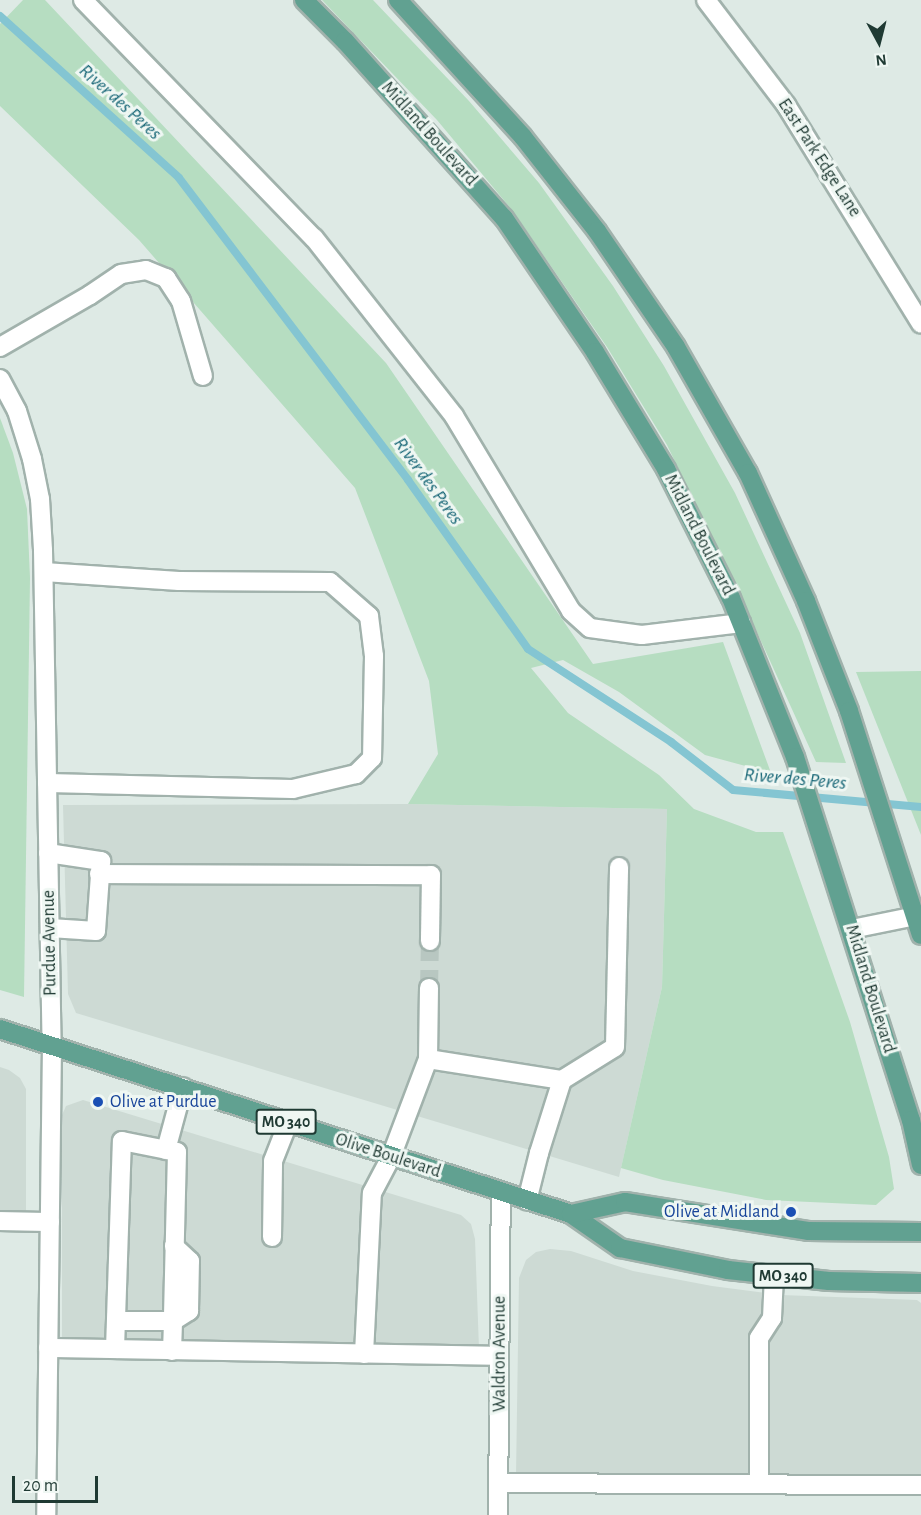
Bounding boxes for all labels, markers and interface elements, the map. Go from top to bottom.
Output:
north arrow [849,12,909,72]
text: N [875,51,888,68]
water label: River des Peres [74,59,166,145]
street label: Midland Boulevard [377,77,481,191]
street label: East Park Edge Lane [773,95,865,221]
water label: River des Peres [388,432,468,530]
street label: Midland Boulevard [659,471,739,599]
water label: River des Peres [743,763,847,795]
street label: Purdue Avenue [38,890,62,996]
street label: Midland Boulevard [840,922,900,1056]
place label: Olive at Purdue [110,1091,217,1113]
marker: Olive at Purdue [91,1095,105,1109]
road number: MO 340 [254,1109,318,1135]
street label: Olive Boulevard [333,1129,443,1183]
place label: Olive at Midland [664,1201,779,1223]
marker: Olive at Midland [784,1205,798,1219]
road number: MO 340 [752,1263,814,1289]
street label: Waldron Avenue [489,1296,511,1412]
scale bar [15,1464,100,1502]
text: 20 m [23,1477,58,1495]

